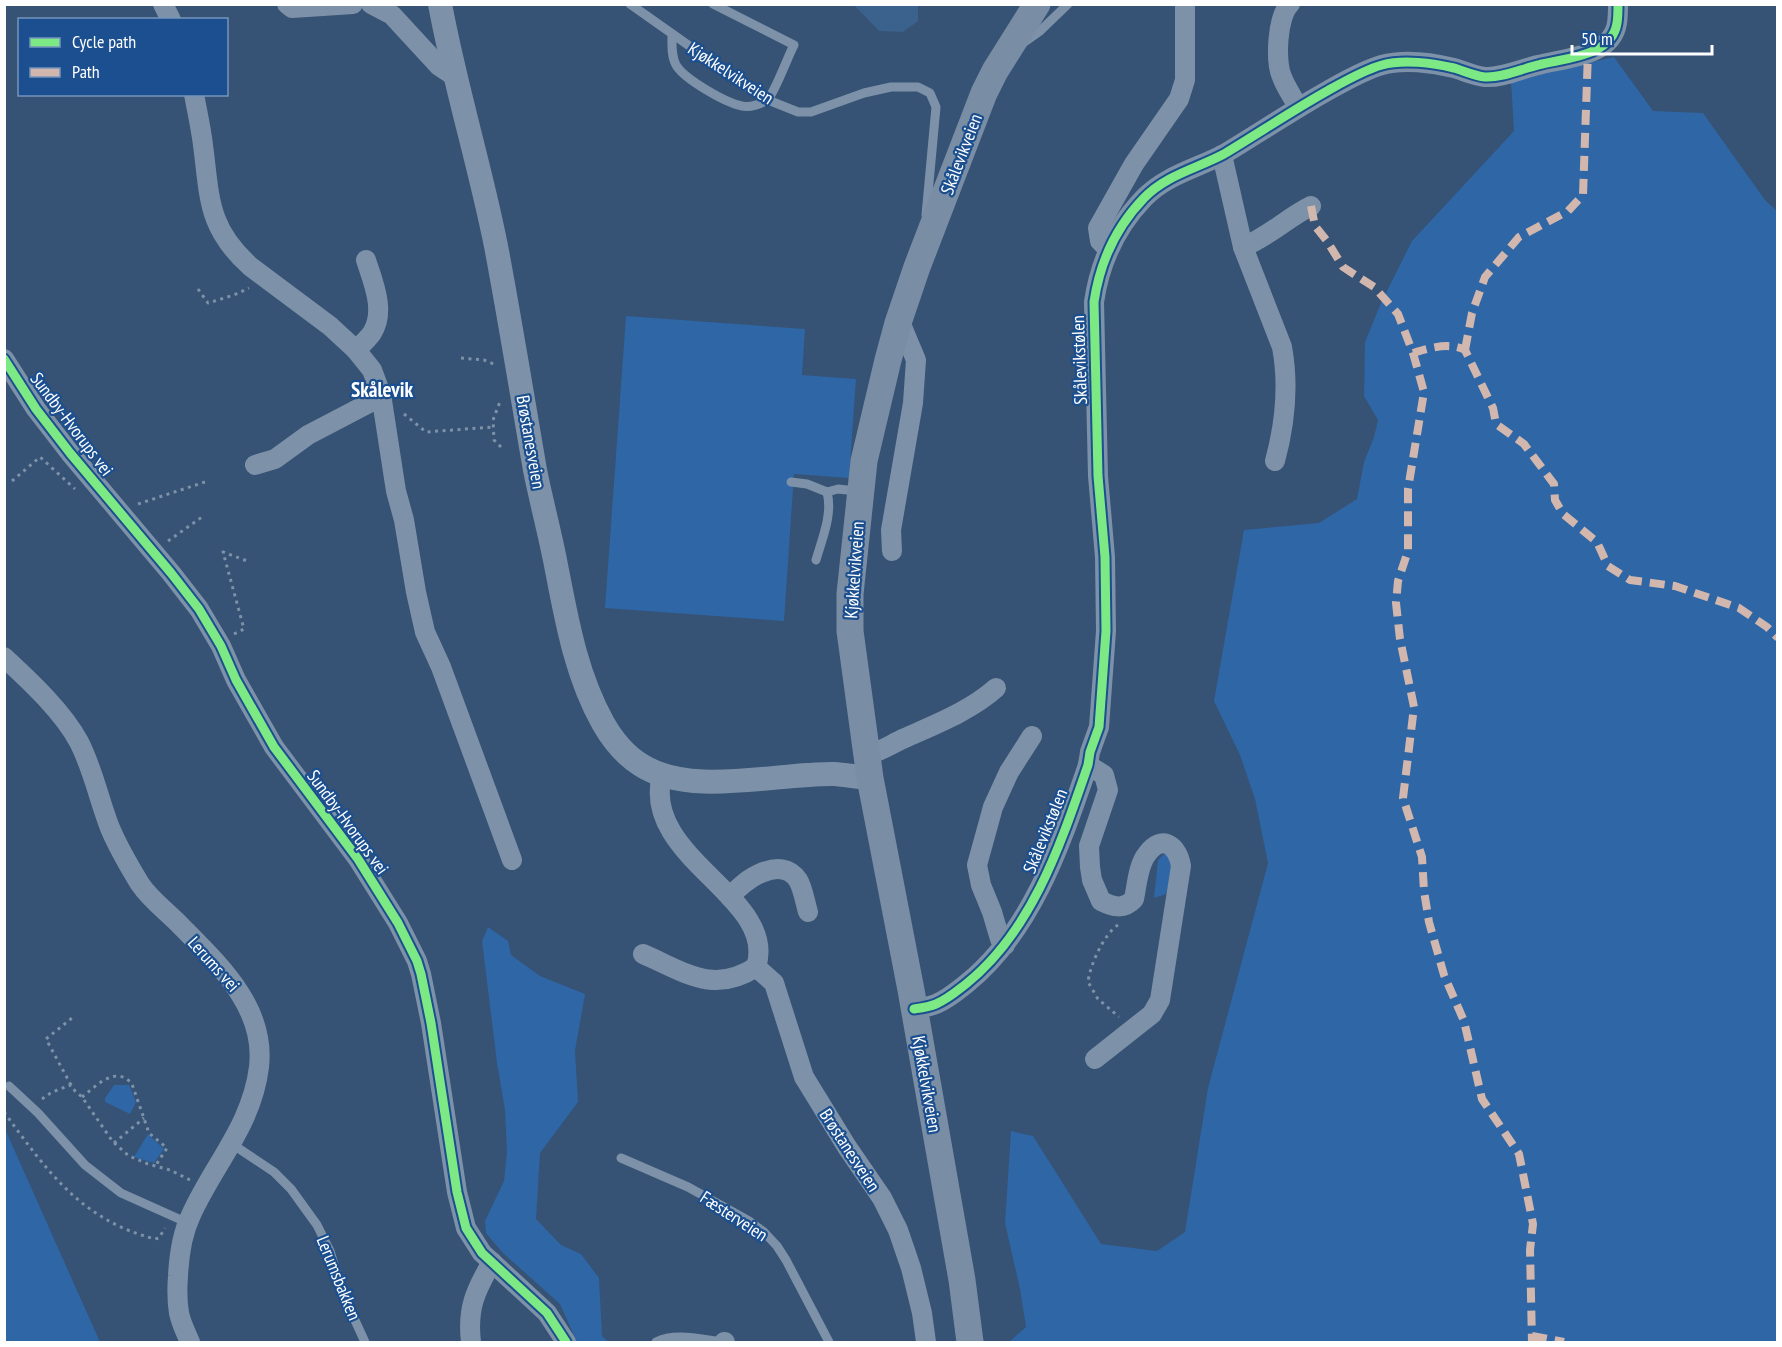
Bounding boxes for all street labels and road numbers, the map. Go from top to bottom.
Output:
street label: Kjøkkelvikveien [684,37,778,109]
street label: Skålevikveien [935,110,987,198]
street label: Skålevikstølen [1066,315,1092,405]
street label: Sundby-Hvorups vei [26,368,118,480]
street label: Brøstanesveien [511,393,551,491]
street label: Kjøkkelvikveien [839,521,869,619]
street label: Sundby-Hvorups vei [302,765,394,879]
street label: Skålevikstølen [1018,785,1072,877]
street label: Lerums vei [183,932,245,996]
street label: Kjøkkelvikveien [907,1034,947,1134]
street label: Brøstanesveien [815,1104,885,1196]
street label: Fæsterveien [696,1186,772,1246]
street label: Lerumsbakken [312,1233,366,1323]

